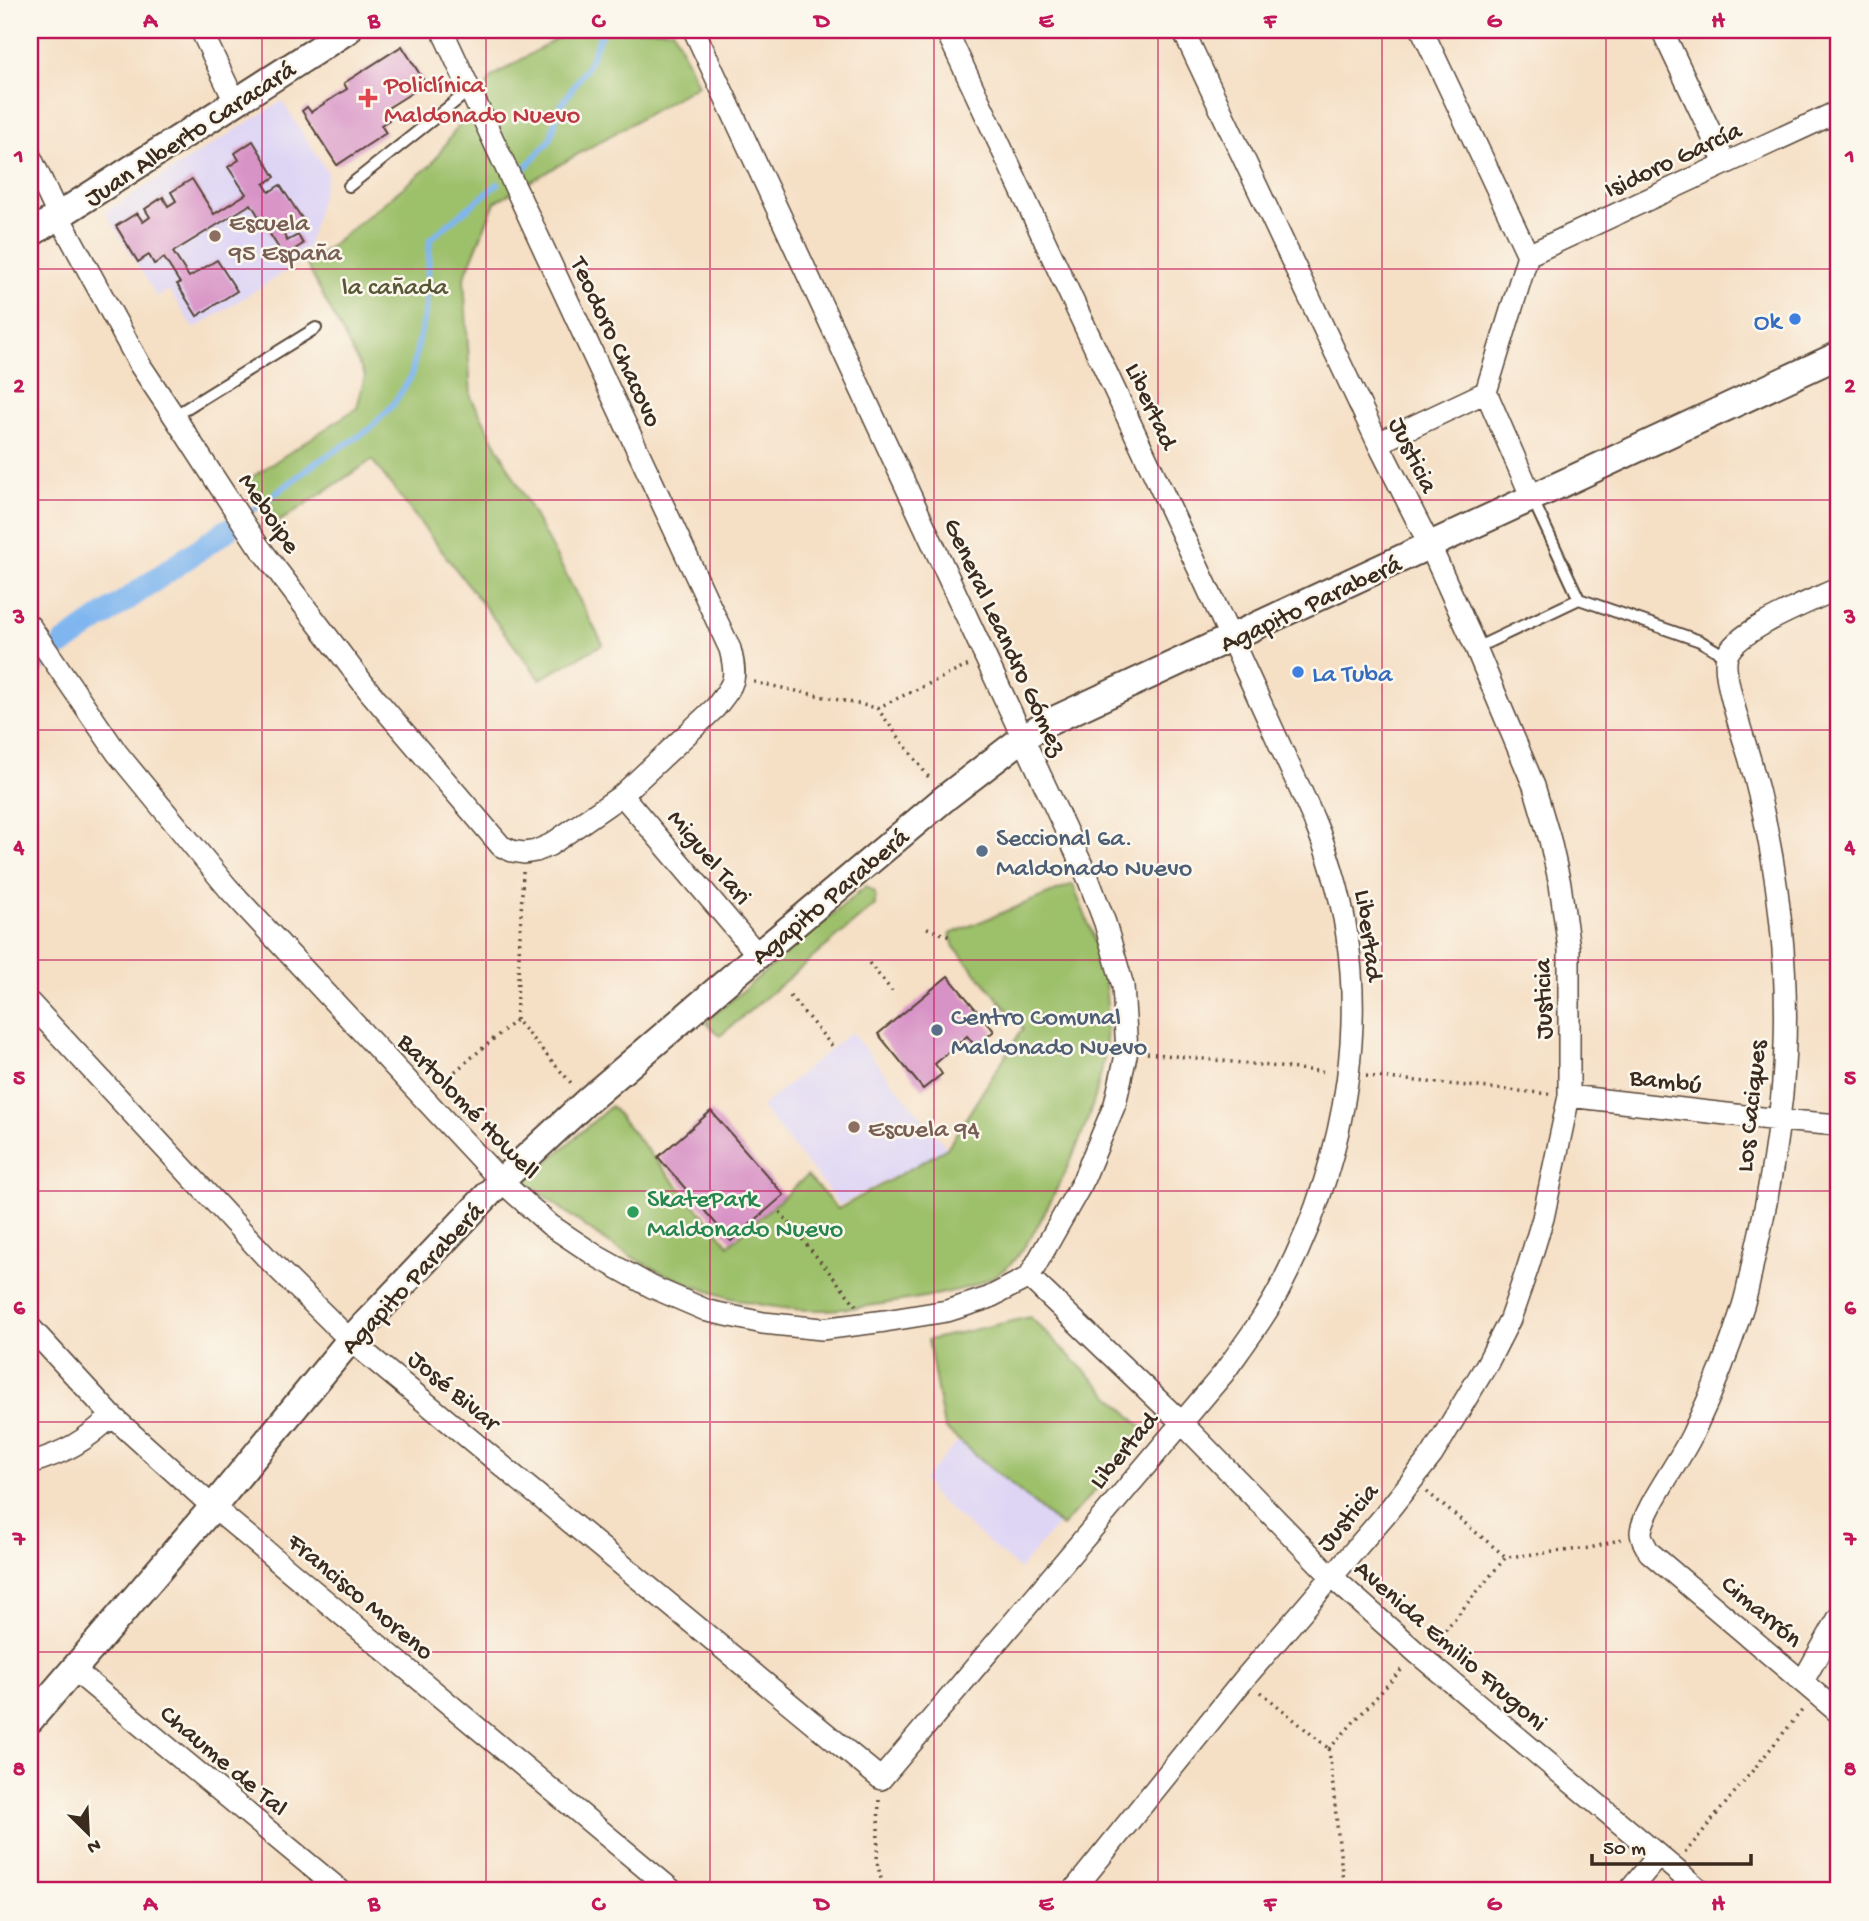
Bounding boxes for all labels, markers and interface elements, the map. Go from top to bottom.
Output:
text: A [142,9,158,36]
text: B [367,9,381,36]
text: C [592,9,607,36]
text: D [813,9,831,36]
text: E [1039,9,1055,36]
text: F [1263,9,1278,36]
text: G [1487,9,1503,36]
text: H [1711,9,1725,36]
street label: Juan Alberto Caracará [80,55,304,216]
place label: Policlínica Maldonado Nuevo [383,72,580,133]
marker: Policlínica Maldonado Nuevo [358,88,378,108]
street label: Isidoro García [1600,116,1749,207]
text: 1 [13,144,24,171]
text: 1 [1844,144,1855,171]
place label: Escuela 95 España [228,210,343,271]
marker: Escuela 95 España [207,228,223,244]
street label: Teodoro Chacovo [560,251,667,433]
park label: la cañada [342,274,450,305]
place label: Ok [1754,308,1783,339]
marker: Ok [1787,311,1803,327]
street label: Libertad [1115,359,1183,457]
text: 2 [13,374,25,401]
text: 2 [1844,374,1856,401]
street label: Justicia [1379,413,1443,500]
street label: Meboipe [229,468,306,561]
street label: General Leandro Gómez [934,514,1072,763]
street label: Agapito Paraberá [1216,550,1409,662]
text: 3 [12,605,25,632]
text: 3 [1843,605,1856,632]
place label: La Tuba [1312,661,1394,692]
marker: La Tuba [1290,664,1306,680]
street label: Miguel Tari [659,805,756,913]
street label: Agapito Paraberá [747,822,918,973]
place label: Seccional 6a. Maldonado Nuevo [996,825,1192,886]
text: 4 [13,835,25,862]
text: 4 [1844,835,1856,862]
marker: Seccional 6a. Maldonado Nuevo [974,843,990,859]
street label: Libertad [1345,888,1389,985]
street label: Justicia [1529,957,1562,1040]
place label: Centro Comunal Maldonado Nuevo [951,1004,1147,1065]
marker: Centro Comunal Maldonado Nuevo [929,1022,945,1038]
street label: Bartolomé Howell [388,1028,544,1188]
street label: Los Caciques [1731,1038,1776,1174]
street label: Bambú [1627,1064,1703,1103]
text: 5 [13,1066,25,1093]
text: 5 [1844,1066,1856,1093]
place label: Escuela 94 [868,1116,980,1147]
marker: Escuela 94 [846,1119,862,1135]
place label: SkatePark Maldonado Nuevo [647,1186,843,1247]
street label: Agapito Paraberá [336,1197,494,1362]
marker: SkatePark Maldonado Nuevo [625,1204,641,1220]
text: 6 [13,1296,26,1323]
text: 6 [1844,1296,1857,1323]
street label: José Bivar [400,1345,507,1442]
street label: Libertad [1084,1405,1168,1497]
street label: Justicia [1312,1477,1388,1560]
text: 7 [12,1527,26,1554]
street label: Francisco Moreno [279,1527,439,1669]
text: 7 [1843,1527,1857,1554]
street label: Avenida Emilio Frugoni [1346,1555,1552,1740]
street label: Cimarrón [1713,1570,1808,1657]
street label: Chaume de Tal [152,1700,292,1825]
text: 8 [13,1757,26,1784]
text: 8 [1844,1757,1857,1784]
north arrow [52,1798,122,1868]
scale bar [1592,1823,1752,1867]
text: N [83,1832,104,1858]
text: 50 m [1603,1838,1646,1863]
text: A [142,1892,158,1919]
text: B [367,1892,381,1919]
text: C [592,1892,607,1919]
text: D [813,1892,831,1919]
text: E [1039,1892,1055,1919]
text: F [1263,1892,1278,1919]
text: G [1487,1892,1503,1919]
text: H [1711,1892,1725,1919]

